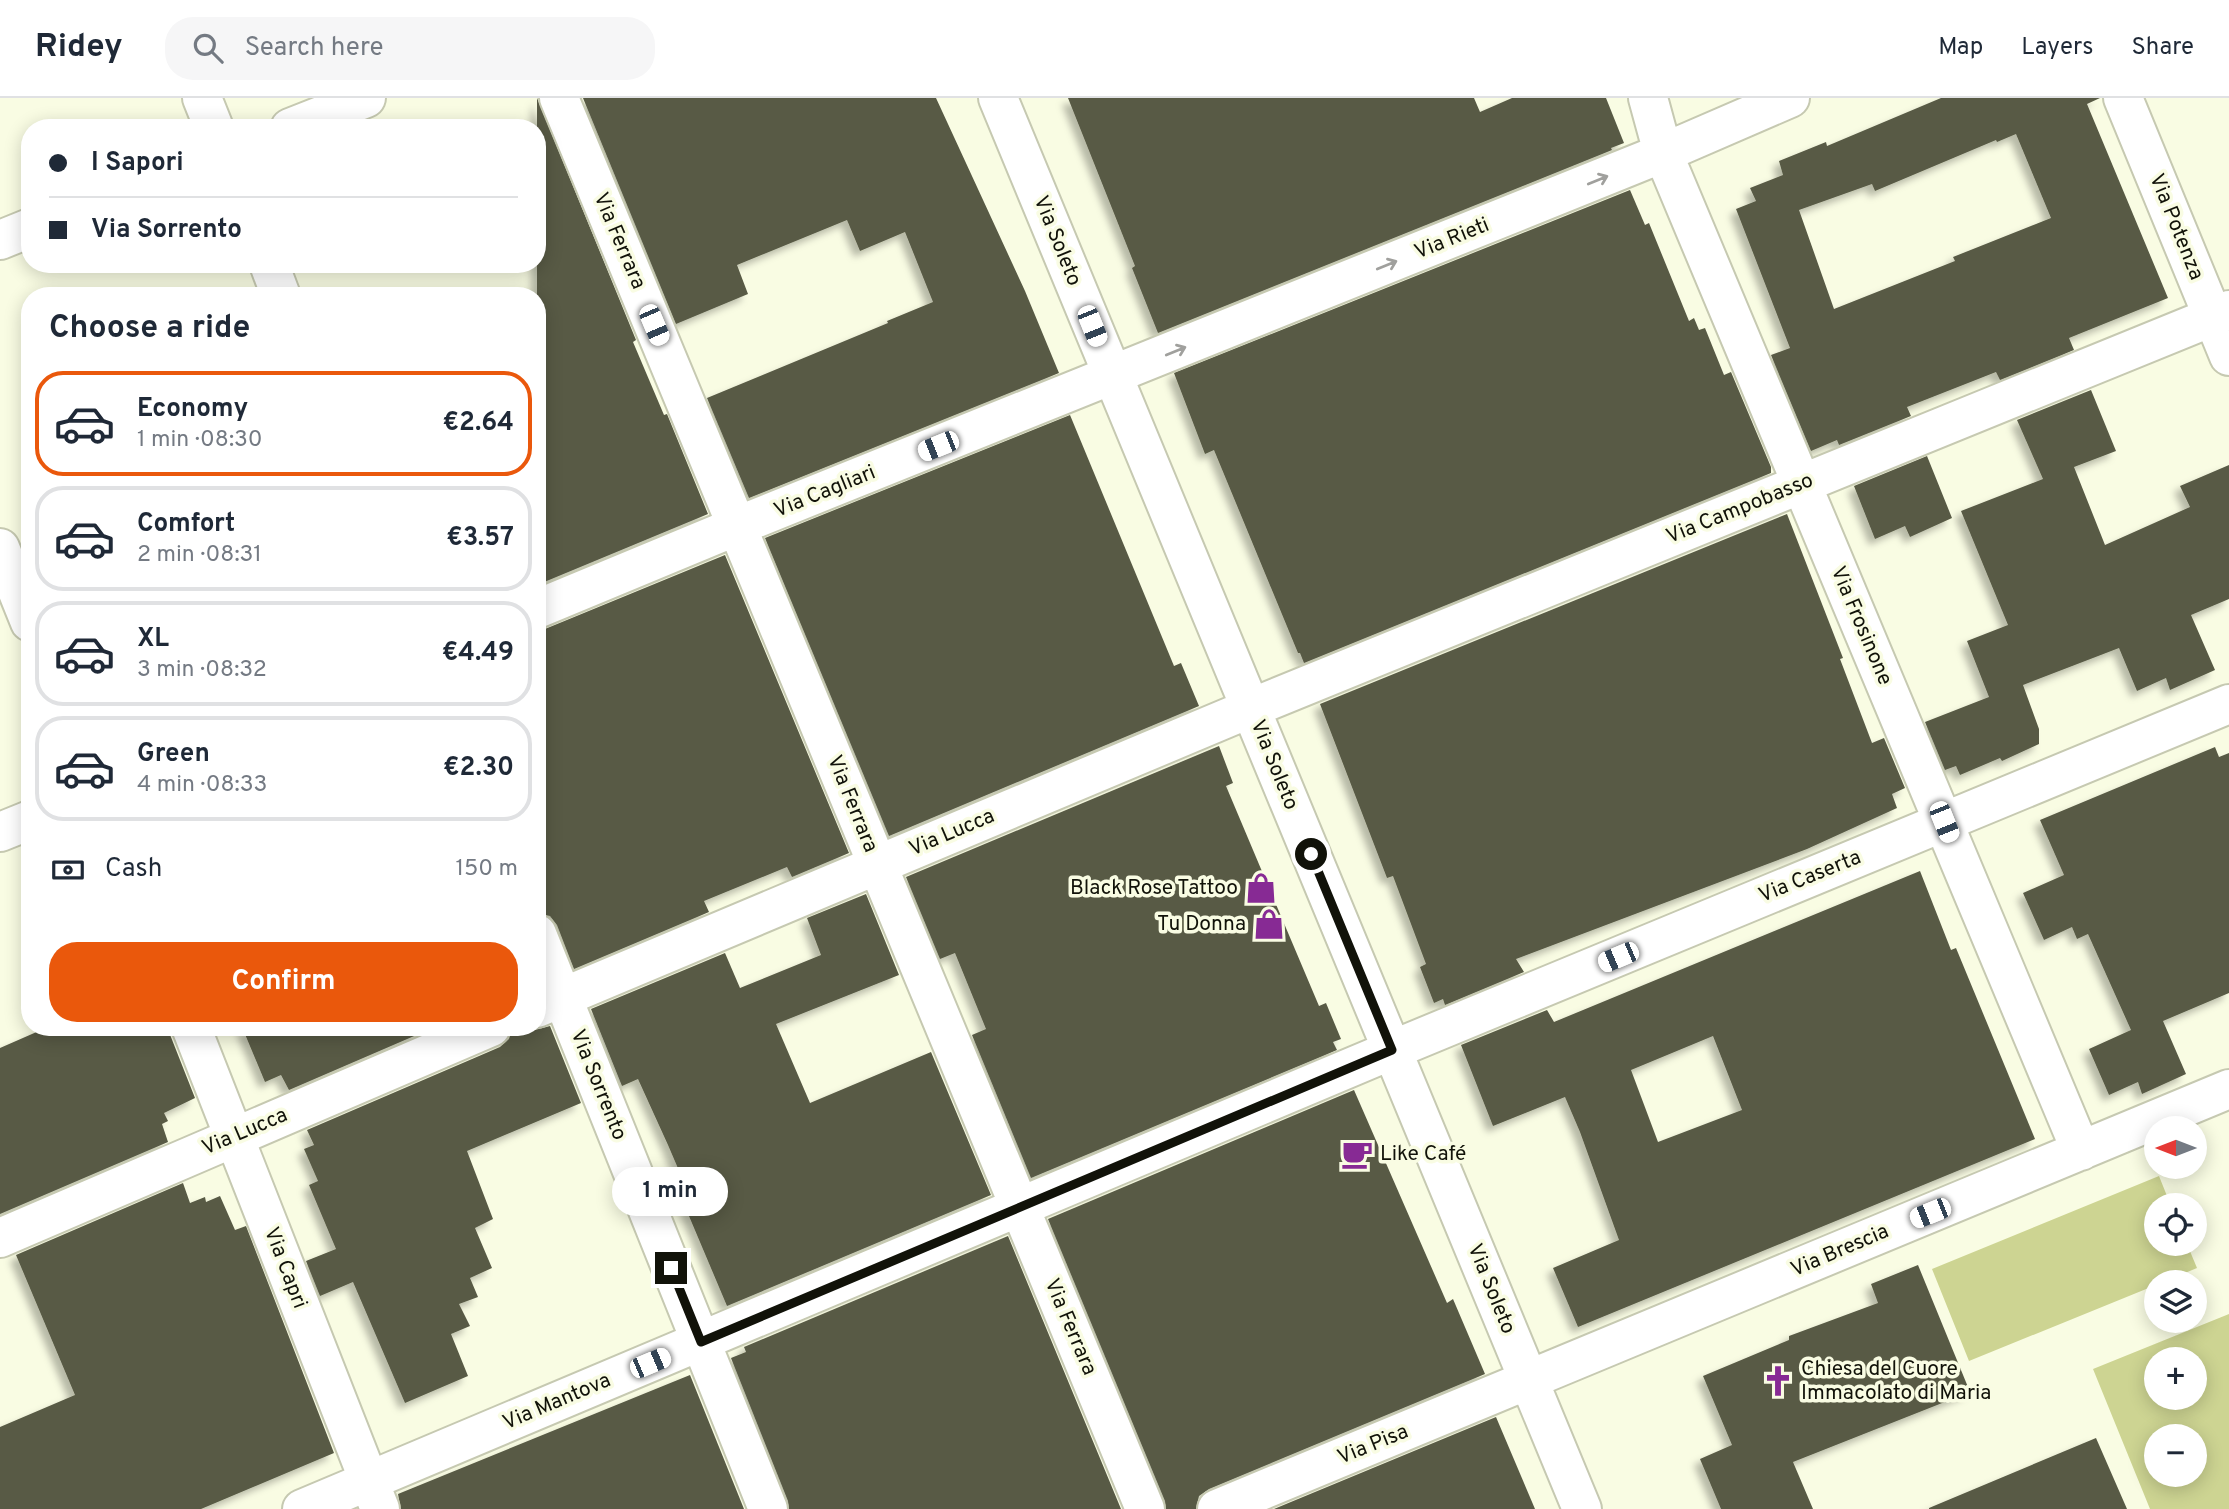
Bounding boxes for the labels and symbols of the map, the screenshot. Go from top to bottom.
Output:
street label: Via Potenza [2142,170,2210,284]
one-way arrow [1587,172,1608,185]
street label: Via Ferrara [587,189,651,293]
street label: Via Soleto [1027,192,1087,290]
street label: Via Rieti [1411,212,1493,266]
one-way arrow [1376,258,1397,271]
car [637,302,672,348]
car [1075,303,1110,349]
one-way arrow [1165,343,1187,356]
car [915,428,962,464]
street label: Via Cagliari [770,459,880,525]
street label: Via Campobasso [1663,467,1817,551]
street label: Via Frosinone [1824,562,1898,690]
street label: Via Soleto [1244,716,1304,814]
street label: Via Ferrara [820,751,884,857]
car [1927,799,1962,845]
street label: Via Lucca [905,803,999,863]
route start [1295,838,1327,870]
street label: Via Caserta [1755,844,1865,910]
shop icon: Black Rose Tattoo [1244,871,1278,905]
place label: Black Rose Tattoo [1070,875,1238,902]
shop icon: Tu Donna [1252,907,1286,941]
place label: Tu Donna [1157,911,1246,938]
car [1595,939,1642,975]
street label: Via Sorrento [564,1026,632,1144]
street label: Via Lucca [198,1102,292,1162]
north arrow [2144,1116,2207,1180]
cafe icon: Like Café [1340,1137,1374,1171]
place label: Like Café [1380,1141,1466,1168]
callout: 1 min [613,1166,729,1216]
car [1907,1195,1954,1231]
street label: Via Brescia [1787,1218,1893,1284]
street label: Via Capri [257,1223,313,1313]
street label: Via Soleto [1461,1240,1521,1338]
route end [655,1252,687,1284]
street label: Via Ferrara [1038,1275,1102,1379]
car [627,1345,674,1381]
place label: Chiesa del Cuore Immacolato di Maria [1801,1356,1991,1407]
church icon: Chiesa del Cuore Immacolato di Maria [1761,1364,1795,1398]
street label: Via Mantova [499,1367,615,1437]
street label: Via Pisa [1334,1419,1412,1471]

